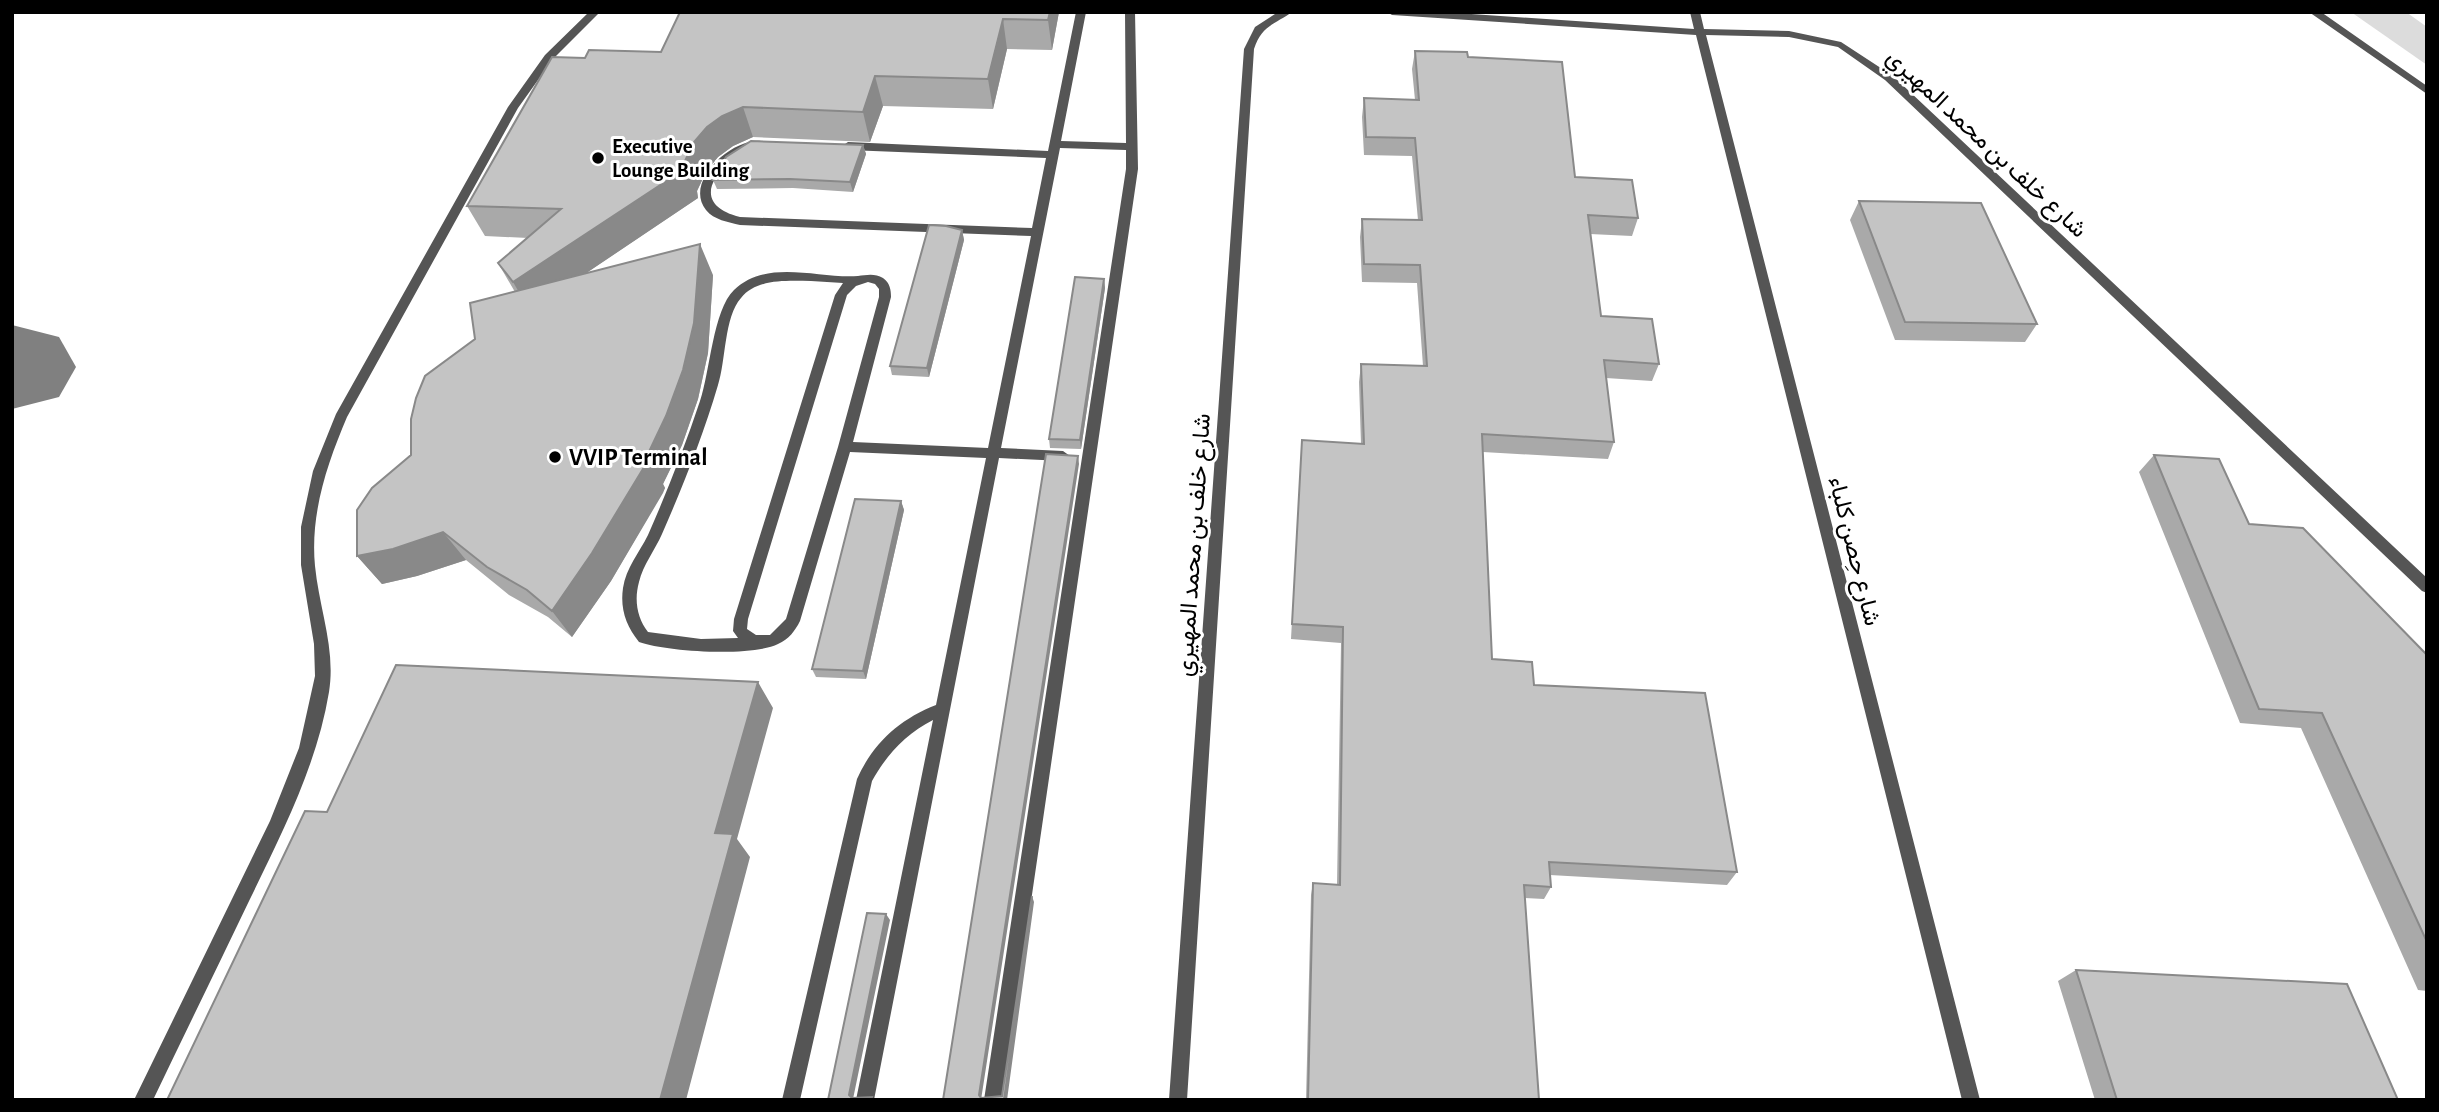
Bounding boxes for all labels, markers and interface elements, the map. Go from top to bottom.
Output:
street label: شارع خلف بن محمد المهيري [1877,45,2091,247]
place label: Executive Lounge Building [612,136,750,181]
marker: Executive Lounge Building [590,150,606,166]
street label: شارع خلف بن محمد المهيري [1173,412,1221,678]
place label: VVIP Terminal [569,446,707,470]
marker: VVIP Terminal [547,449,563,465]
street label: شارع حِصن كلباء [1821,474,1884,629]

